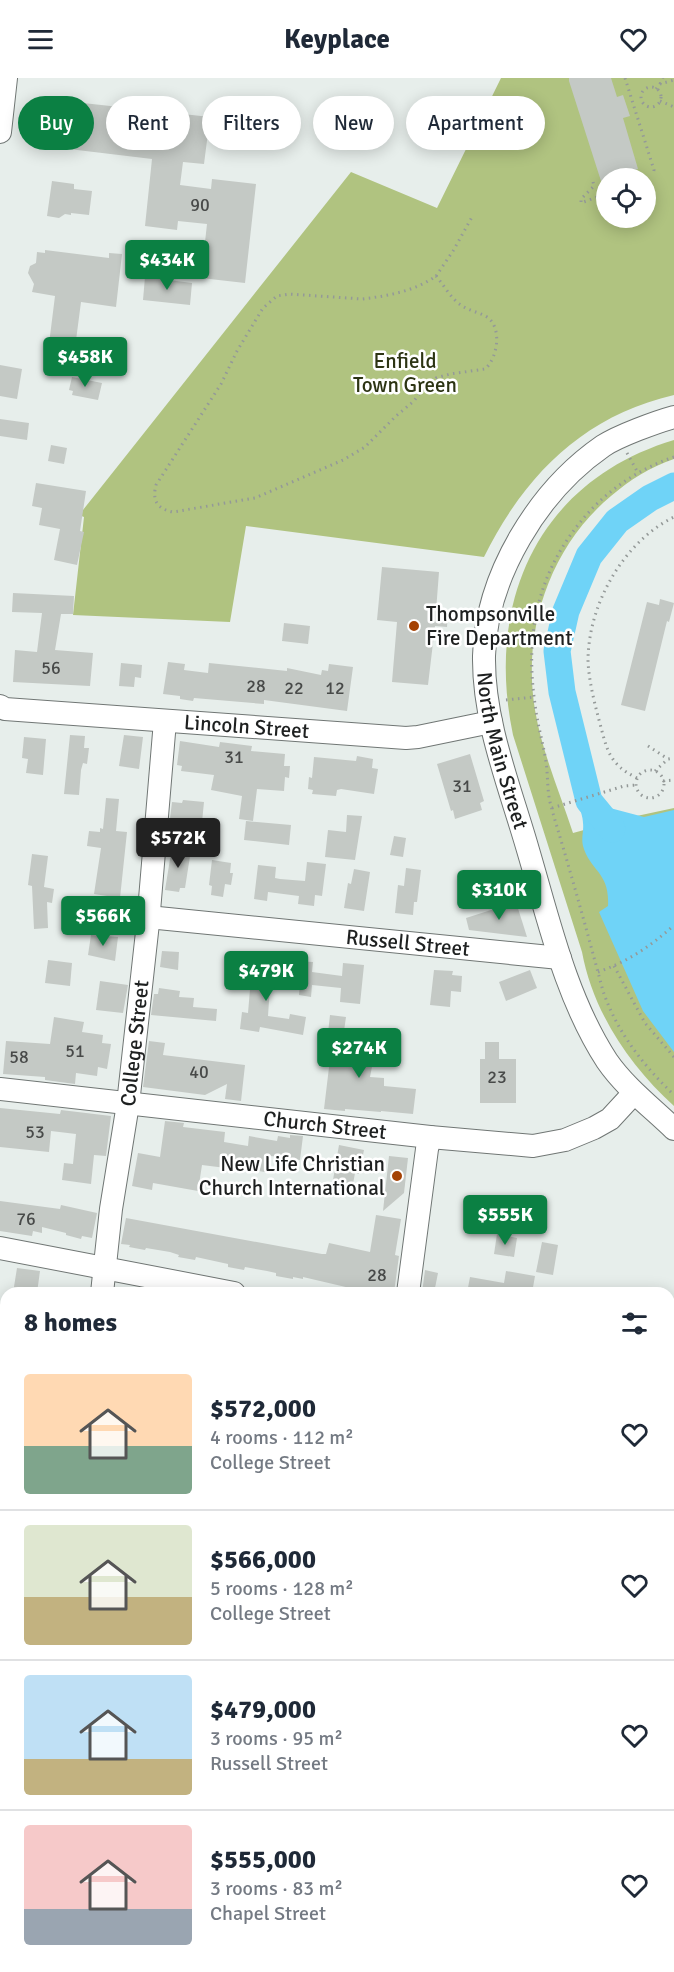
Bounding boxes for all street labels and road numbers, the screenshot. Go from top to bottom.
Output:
street label: North Main Street [471,671,534,832]
street label: Lincoln Street [183,709,310,744]
street label: Russell Street [345,924,471,962]
street label: College Street [115,979,155,1108]
street label: Church Street [262,1105,388,1145]

